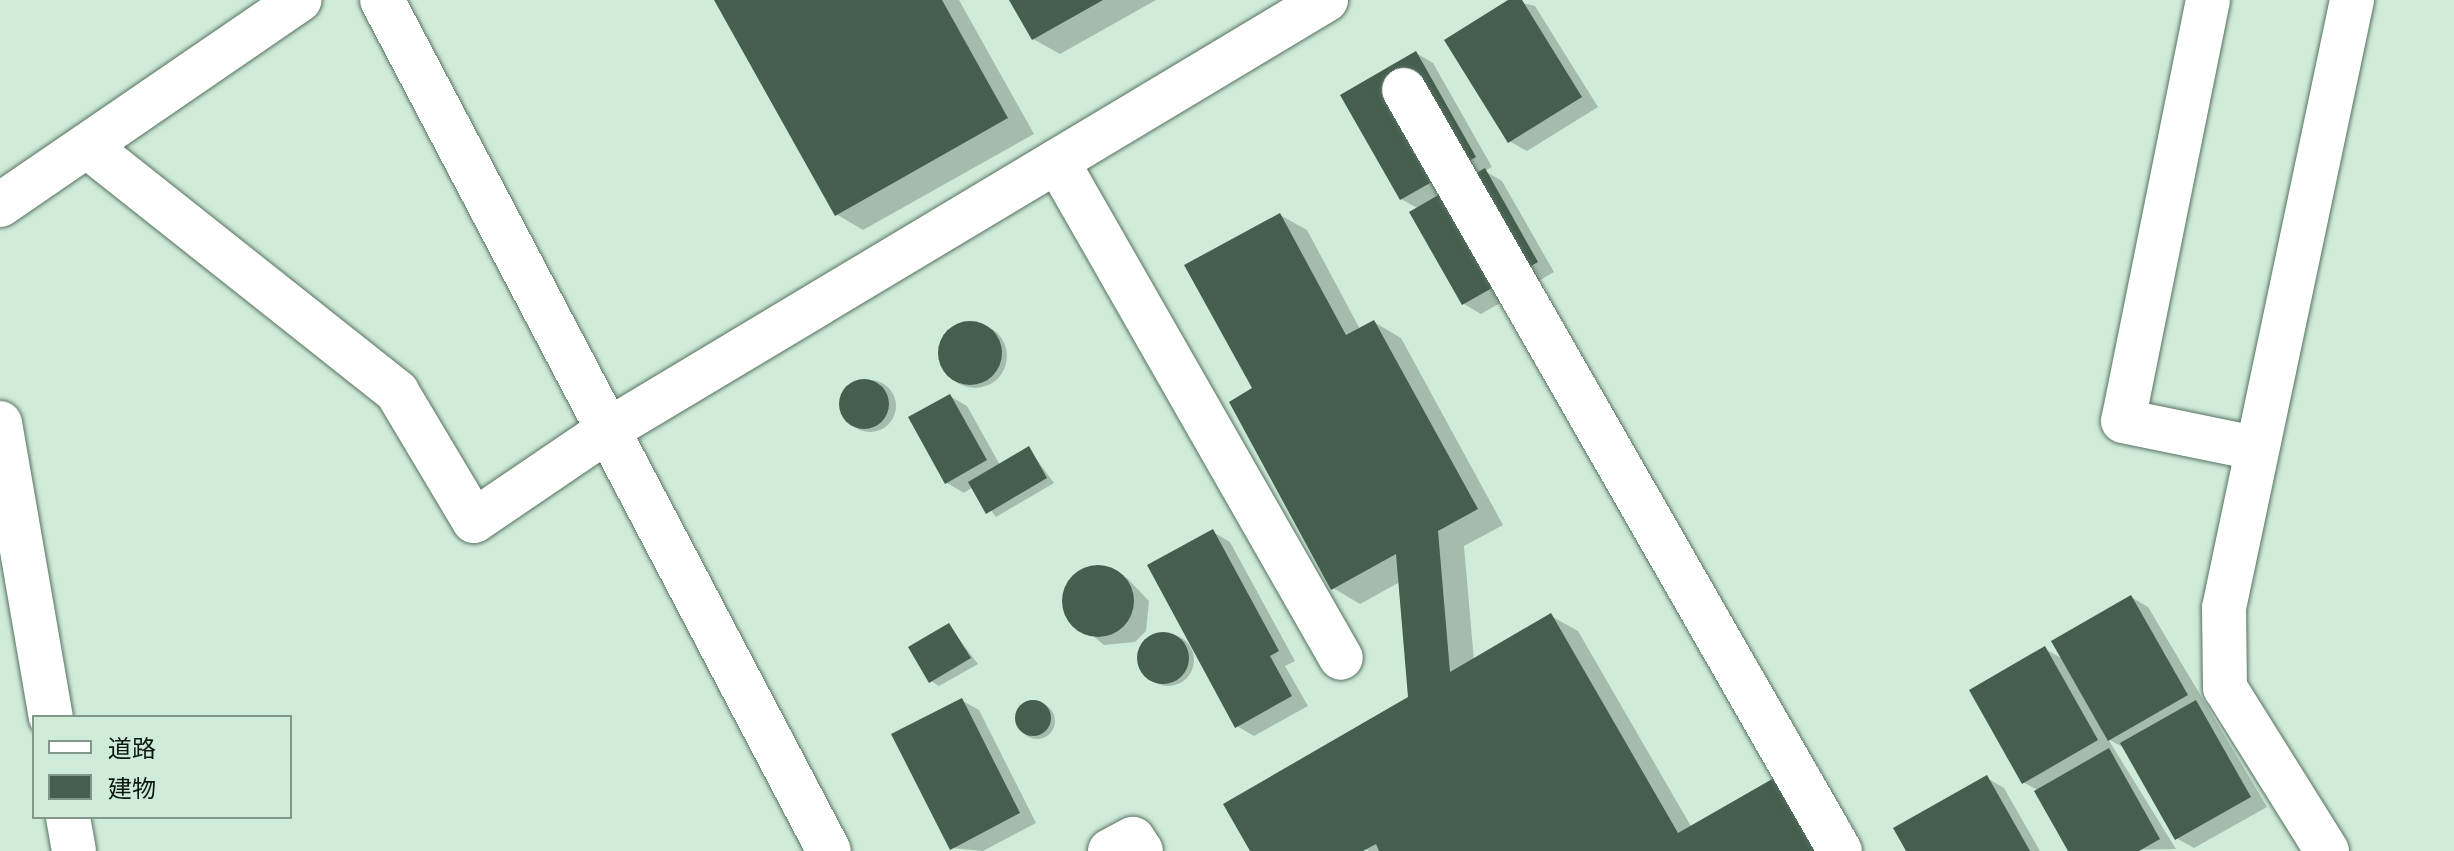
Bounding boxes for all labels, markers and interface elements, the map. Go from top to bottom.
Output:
legend [32,715,292,819]
text: 道路 [108,738,156,762]
text: 建物 [108,778,156,802]

